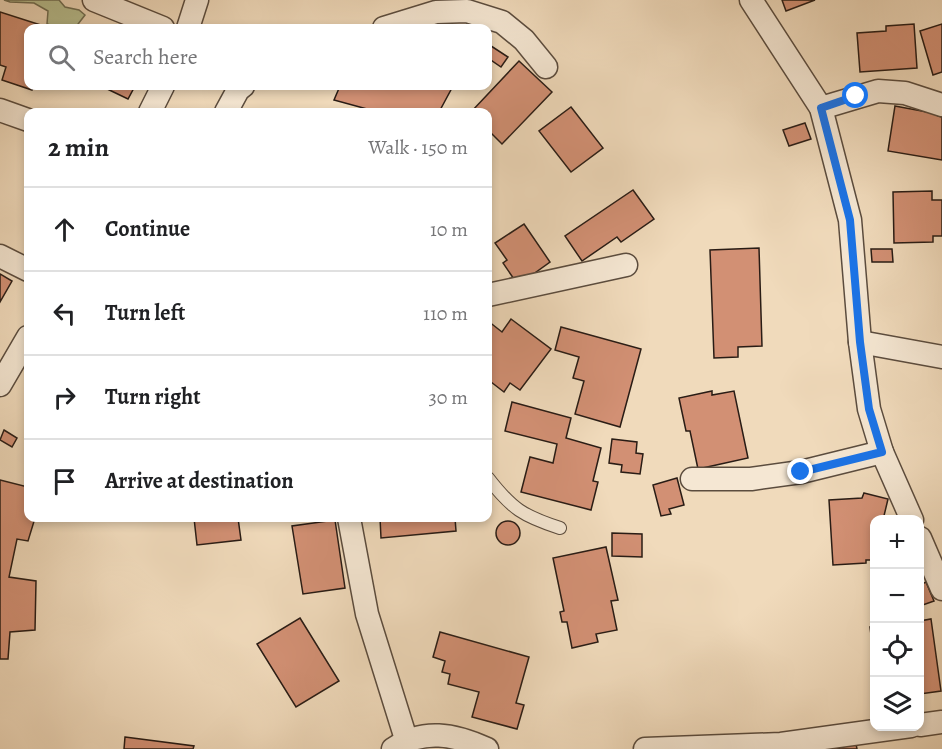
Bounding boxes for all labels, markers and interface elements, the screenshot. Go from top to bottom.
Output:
search box [24,24,492,90]
icon: search [45,41,78,74]
text: Search here [93,42,198,72]
route start [842,82,868,108]
text: 2 min [48,130,109,165]
text: Walk · 150 m [368,134,468,161]
icon: ahead [48,213,81,246]
text: Continue [105,214,190,244]
text: 10 m [430,216,468,243]
icon: left [48,297,81,330]
text: Turn left [105,298,185,328]
text: 110 m [423,300,468,327]
icon: right [48,381,81,414]
text: Turn right [105,382,201,412]
text: 30 m [428,384,468,411]
route end [787,458,813,484]
icon: arrive [48,465,81,498]
text: Arrive at destination [105,466,294,496]
map controls [870,515,924,731]
button: + [870,515,924,569]
button: − [870,569,924,623]
button: locate [870,623,924,677]
button: layers [870,677,924,731]

